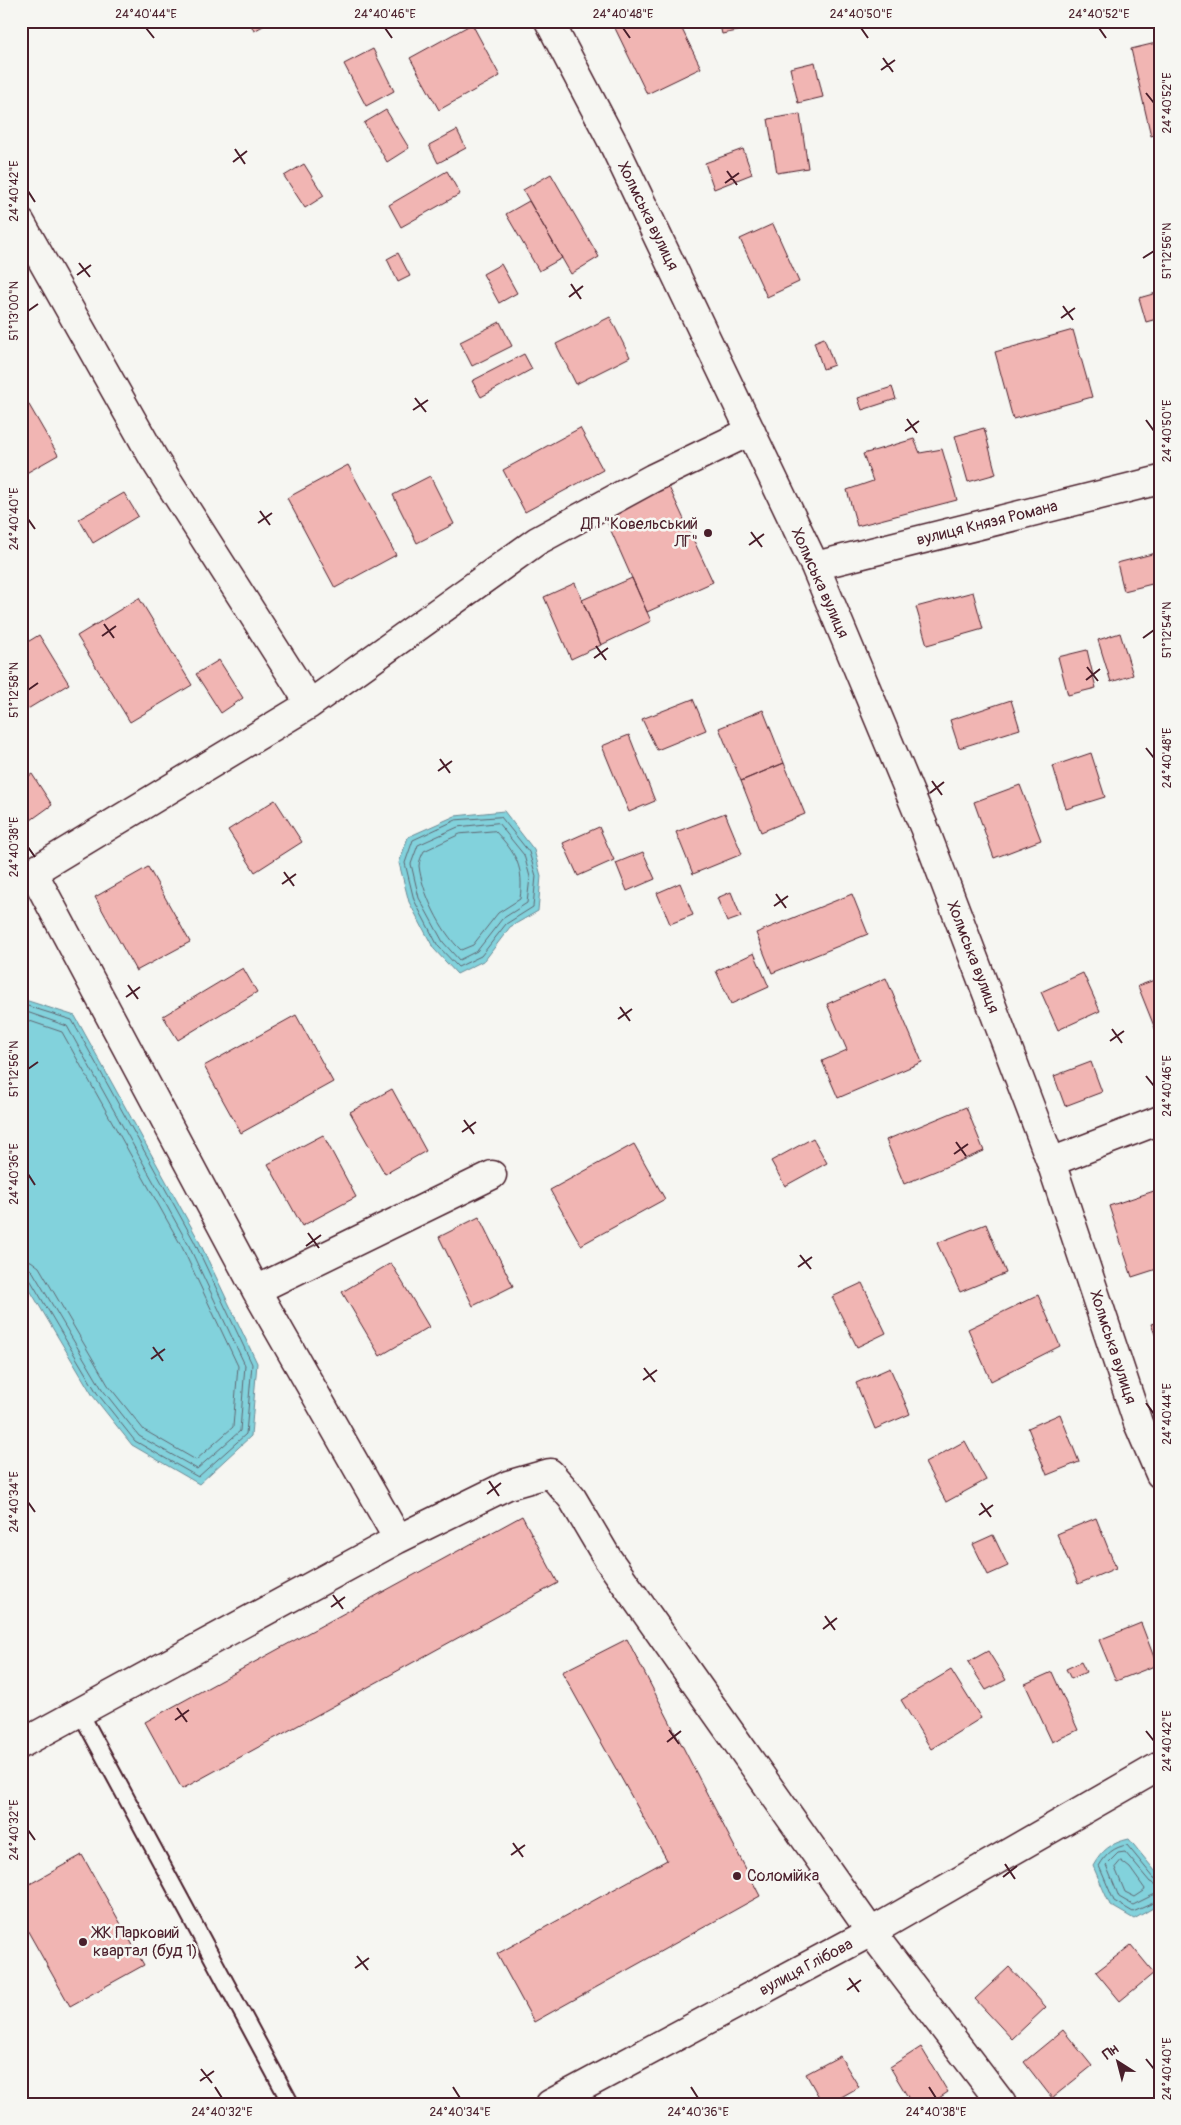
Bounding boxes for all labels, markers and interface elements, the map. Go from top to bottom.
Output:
text: 24°40'44"E [115,7,177,22]
text: 24°40'46"E [354,7,416,22]
text: 24°40'48"E [593,7,653,22]
text: 24°40'50"E [830,7,892,22]
text: 24°40'52"E [1069,7,1129,22]
text: 24°40'52"E [1160,73,1175,133]
street label: Холмська вулиця [613,158,683,274]
text: 24°40'42"E [7,160,22,222]
text: 51°12'56"N [1160,223,1175,279]
text: 51°13'00"N [7,281,22,341]
text: 24°40'50"E [1160,400,1175,462]
text: 24°40'40"E [7,488,22,550]
street label: вулиця Князя Романа [914,496,1060,550]
place label: ДП "Ковельський ЛГ" [580,514,698,552]
street label: Холмська вулиця [787,525,853,641]
marker: ДП "Ковельський ЛГ" [702,527,714,539]
text: 51°12'54"N [1160,602,1175,658]
text: 51°12'58"N [7,662,22,718]
text: 24°40'48"E [1160,728,1175,788]
text: 24°40'38"E [7,817,22,877]
street label: Холмська вулиця [942,898,1004,1016]
text: 51°12'56"N [7,1041,22,1097]
text: 24°40'46"E [1160,1055,1175,1117]
text: 24°40'36"E [7,1143,22,1205]
street label: Холмська вулиця [1085,1288,1141,1406]
text: 24°40'44"E [1160,1383,1175,1445]
text: 24°40'34"E [7,1471,22,1533]
text: 24°40'42"E [1160,1710,1175,1772]
text: 24°40'32"E [7,1800,22,1860]
place label: Соломійка [747,1866,819,1886]
marker: Соломійка [731,1870,743,1882]
place label: ЖК Парковий квартал (буд 1) [90,1923,198,1961]
street label: вулиця Глібова [756,1934,856,2000]
marker: ЖК Парковий квартал (буд 1) [77,1936,89,1948]
north arrow [1094,2038,1144,2088]
text: 24°40'40"E [1160,2038,1175,2100]
text: Пн [1099,2040,1122,2063]
text: 24°40'32"E [192,2105,252,2120]
text: 24°40'34"E [429,2105,491,2120]
text: 24°40'36"E [667,2105,729,2120]
text: 24°40'38"E [906,2105,966,2120]

